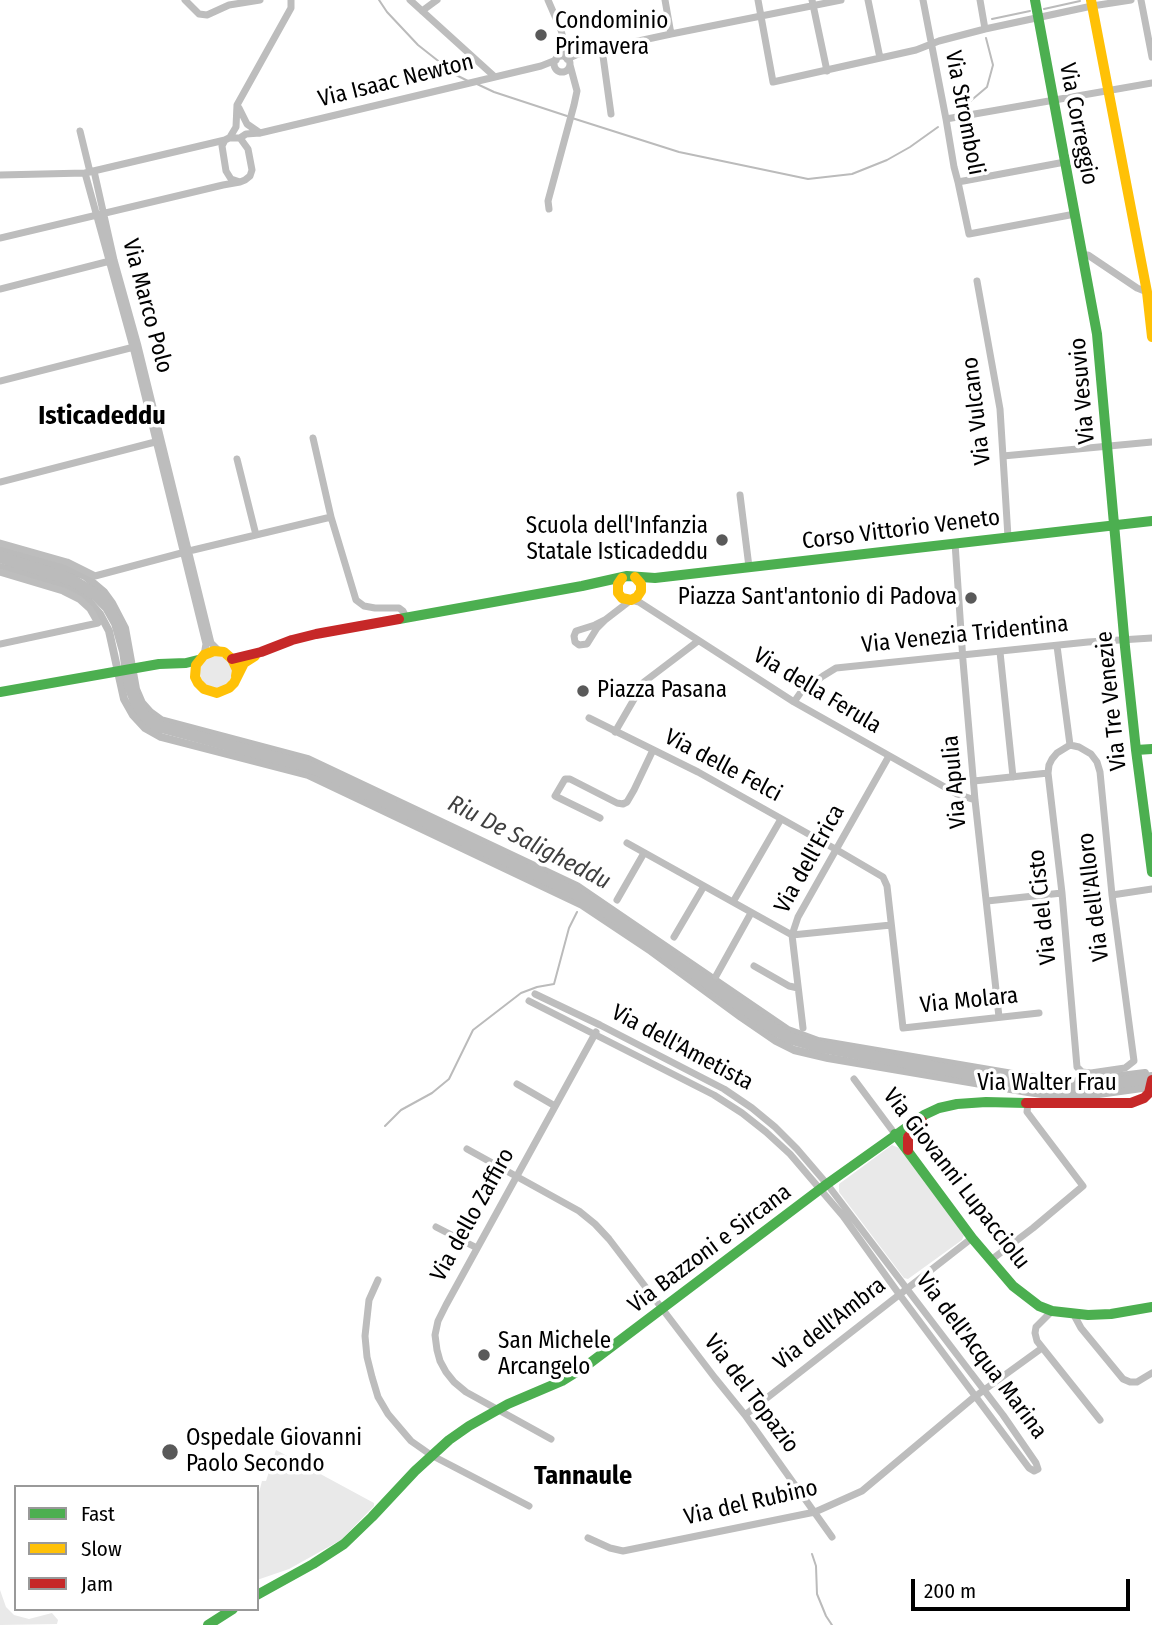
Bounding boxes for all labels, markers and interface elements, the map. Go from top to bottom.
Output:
place label: Condominio Primavera [555,8,668,62]
marker: Condominio Primavera [533,27,549,43]
street label: Via Isaac Newton [315,48,477,114]
street label: Via Stromboli [938,48,990,178]
street label: Via Correggio [1053,61,1103,187]
street label: Via Marco Polo [116,236,178,376]
street label: Via Vesuvio [1065,337,1101,445]
street label: Via Vulcano [957,355,997,467]
district label: Isticadeddu [38,401,166,433]
street label: Corso Vittorio Veneto [800,504,1002,556]
place label: Scuola dell'Infanzia Statale Isticadeddu [526,513,708,567]
marker: Scuola dell'Infanzia Statale Isticadeddu [714,532,730,548]
place label: Piazza Sant'antonio di Padova [678,584,957,612]
marker: Piazza Sant'antonio di Padova [963,590,979,606]
street label: Via Venezia Tridentina [860,610,1070,660]
street label: Via Tre Venezie [1091,630,1133,772]
street label: Via della Ferula [748,642,886,740]
place label: Piazza Pasana [597,677,727,705]
marker: Piazza Pasana [575,683,591,699]
street label: Via delle Felci [660,724,786,808]
street label: Via Apulia [937,734,973,830]
water label: Riu De Saligheddu [443,790,615,896]
street label: Via dell'Erica [769,800,851,918]
street label: Via dell'Alloro [1072,831,1116,963]
street label: Via del Cisto [1023,848,1063,966]
street label: Via Molara [919,982,1019,1020]
street label: Via dell'Ametista [606,999,758,1097]
street label: Via Walter Frau [977,1070,1117,1098]
street label: Via Giovanni Lupacciolu [877,1083,1035,1275]
street label: Via dello Zaffiro [425,1144,521,1286]
street label: Via Bazzoni e Sircana [623,1179,797,1319]
street label: Via dell'Acqua Marina [909,1267,1053,1445]
street label: Via dell'Ambra [769,1272,891,1376]
place label: San Michele Arcangelo [498,1328,611,1382]
street label: Via del Topazio [698,1329,804,1459]
marker: San Michele Arcangelo [476,1347,492,1363]
place label: Ospedale Giovanni Paolo Secondo [186,1425,362,1479]
marker: Ospedale Giovanni Paolo Secondo [160,1442,180,1462]
district label: Tannaule [534,1461,632,1493]
street label: Via del Rubino [682,1474,820,1532]
legend [14,1485,259,1611]
text: Fast [81,1501,115,1527]
text: Slow [81,1536,122,1562]
scale bar [914,1566,1133,1610]
text: Jam [81,1571,113,1597]
text: 200 m [924,1578,976,1604]

